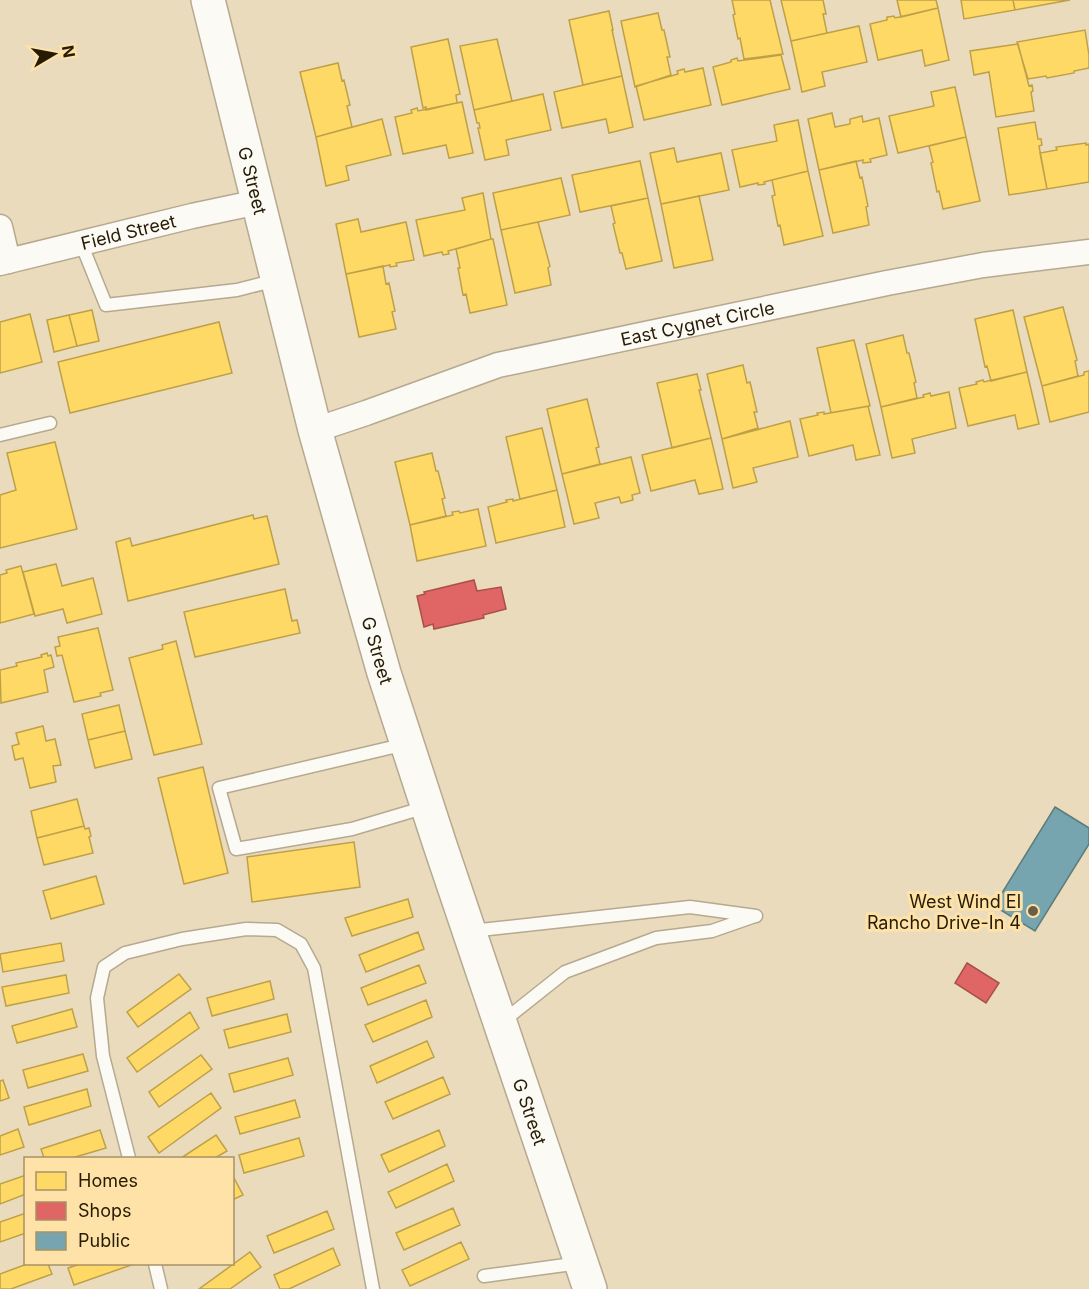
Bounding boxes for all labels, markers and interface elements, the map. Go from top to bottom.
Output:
north arrow [24,24,84,84]
text: N [58,44,80,59]
street label: G Street [234,144,272,217]
street label: Field Street [79,210,178,253]
street label: East Cygnet Circle [619,297,776,349]
street label: G Street [358,614,397,687]
place label: West Wind El Rancho Drive-In 4 [867,891,1021,933]
marker: West Wind El Rancho Drive-In 4 [1026,904,1040,918]
street label: G Street [509,1075,551,1148]
legend [24,1157,234,1265]
text: Homes [78,1170,138,1191]
text: Shops [78,1200,132,1221]
text: Public [78,1230,130,1251]

